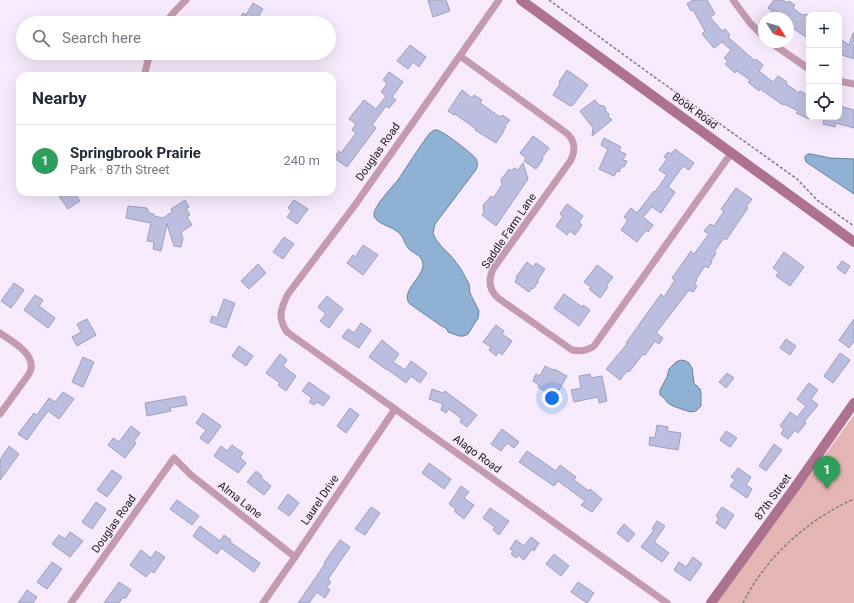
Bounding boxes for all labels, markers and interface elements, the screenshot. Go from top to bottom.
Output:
north arrow [758,12,794,48]
map controls [806,12,842,120]
button: + [806,12,842,48]
search box [16,16,336,60]
icon: search [30,27,52,49]
text: Search here [62,29,141,47]
button: − [806,48,842,84]
button: locate [806,84,842,120]
text: Nearby [32,88,87,108]
street label: Book Road [670,90,720,132]
street label: Douglas Road [353,120,403,184]
text: Springbrook Prairie [70,144,201,162]
text: 1 [41,153,49,168]
text: 240 m [283,153,320,168]
text: Park · 87th Street [70,162,170,177]
street label: Saddle Farm Lane [479,191,539,271]
your location [542,388,562,408]
street label: Alago Road [450,432,504,476]
pin: 1 [814,456,840,489]
street label: 87th Street [752,471,794,523]
street label: Laurel Drive [299,472,342,527]
street label: Alma Lane [215,479,265,521]
street label: Douglas Road [89,492,139,556]

